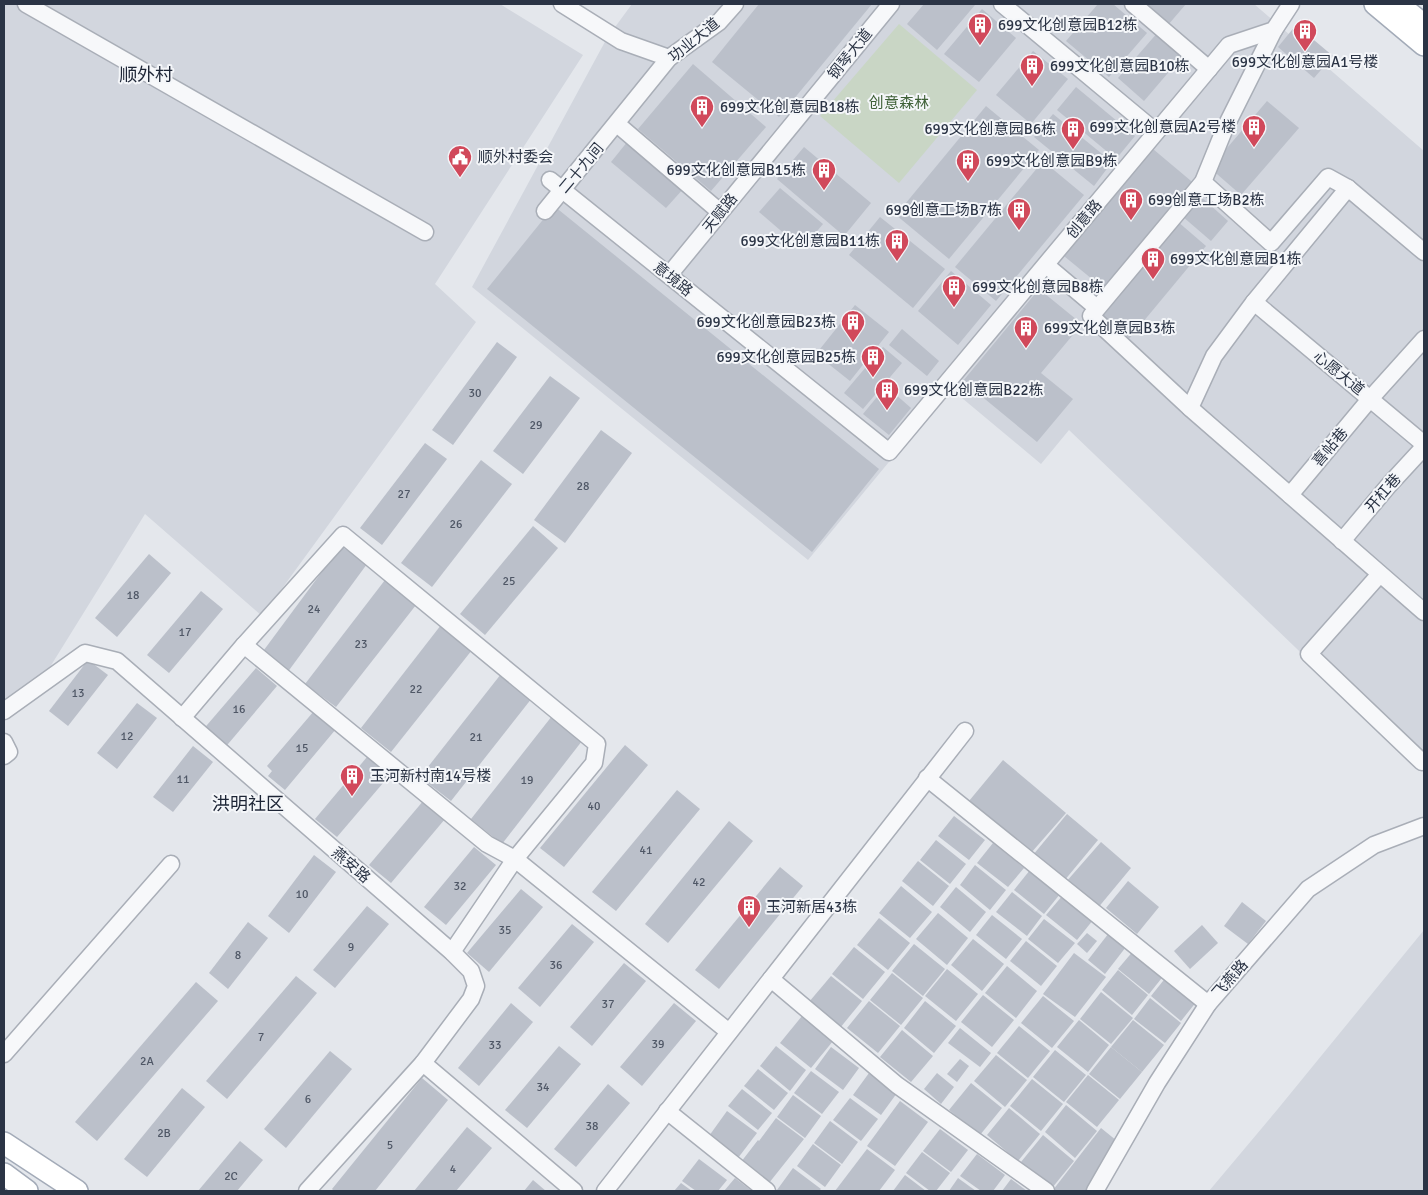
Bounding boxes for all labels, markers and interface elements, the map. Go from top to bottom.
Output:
building icon: 699文化创意园B12栋 [967,12,993,46]
street label: 功业大道 [665,14,723,66]
place label: 699文化创意园B12栋 [998,16,1138,34]
building icon: 699文化创意园A1号楼 [1292,18,1318,52]
street label: 钢琴大道 [824,25,876,83]
building icon: 699文化创意园B10栋 [1019,53,1045,87]
place label: 699文化创意园A1号楼 [1232,53,1378,71]
place label: 699文化创意园B10栋 [1050,57,1190,75]
district label: 顺外村 [119,64,173,86]
building icon: 699文化创意园B18栋 [689,94,715,128]
park label: 创意森林 [869,94,929,112]
place label: 699文化创意园B18栋 [720,98,860,116]
building icon: 699文化创意园A2号楼 [1241,114,1267,148]
building icon: 699文化创意园B6栋 [1060,116,1086,150]
place label: 699文化创意园A2号楼 [1089,118,1236,136]
place label: 699文化创意园B6栋 [925,120,1056,138]
street label: 二十九间 [555,139,607,197]
public building icon: 顺外村委会 [447,144,473,178]
place label: 顺外村委会 [478,148,553,166]
building icon: 699文化创意园B9栋 [955,148,981,182]
place label: 699文化创意园B9栋 [986,152,1117,170]
building icon: 699文化创意园B15栋 [811,157,837,191]
place label: 699文化创意园B15栋 [666,161,806,179]
building icon: 699创意工场B2栋 [1118,187,1144,221]
street label: 天赋路 [699,190,741,236]
place label: 699创意工场B2栋 [1148,191,1264,209]
street label: 创意路 [1063,196,1105,242]
building icon: 699创意工场B7栋 [1006,197,1032,231]
place label: 699创意工场B7栋 [886,201,1002,219]
building icon: 699文化创意园B11栋 [884,228,910,262]
place label: 699文化创意园B11栋 [740,232,880,250]
building icon: 699文化创意园B1栋 [1140,246,1166,280]
place label: 699文化创意园B1栋 [1170,250,1301,268]
street label: 意境路 [650,258,696,300]
building icon: 699文化创意园B8栋 [941,274,967,308]
place label: 699文化创意园B8栋 [972,278,1103,296]
building icon: 699文化创意园B23栋 [840,309,866,343]
place label: 699文化创意园B23栋 [696,313,836,331]
building icon: 699文化创意园B3栋 [1013,315,1039,349]
place label: 699文化创意园B3栋 [1044,319,1175,337]
building icon: 699文化创意园B25栋 [860,344,886,378]
street label: 心愿大道 [1310,347,1368,399]
place label: 699文化创意园B25栋 [716,348,856,366]
building icon: 699文化创意园B22栋 [874,377,900,411]
place label: 699文化创意园B22栋 [904,381,1044,399]
house number: 30 [469,386,481,401]
house number: 29 [530,418,542,433]
street label: 喜帖巷 [1309,424,1351,470]
street label: 开杠巷 [1361,470,1405,516]
house number: 28 [577,479,589,494]
house number: 27 [398,487,410,502]
house number: 26 [450,517,462,532]
house number: 25 [503,574,515,589]
house number: 18 [127,588,139,603]
house number: 24 [308,602,321,617]
house number: 17 [179,625,191,640]
house number: 23 [355,637,367,652]
house number: 22 [410,682,422,697]
house number: 13 [72,686,84,701]
house number: 16 [233,702,245,717]
house number: 12 [121,729,133,744]
house number: 21 [470,730,482,745]
house number: 15 [296,741,308,756]
building icon: 玉河新村南14号楼 [339,763,365,797]
place label: 玉河新村南14号楼 [370,767,491,785]
house number: 11 [177,772,189,787]
house number: 19 [521,773,533,788]
district label: 洪明社区 [212,793,284,815]
house number: 40 [588,799,600,814]
street label: 燕安路 [328,843,374,887]
house number: 41 [640,843,652,858]
house number: 42 [693,875,705,890]
house number: 32 [454,879,466,894]
house number: 10 [296,887,308,902]
building icon: 玉河新居43栋 [736,894,762,928]
place label: 玉河新居43栋 [766,898,857,916]
house number: 35 [499,923,511,938]
house number: 9 [348,940,354,955]
house number: 8 [235,948,241,963]
street label: 飞燕路 [1208,956,1252,1002]
house number: 36 [550,958,562,973]
house number: 37 [602,997,614,1012]
house number: 7 [258,1030,264,1045]
house number: 39 [652,1037,664,1052]
house number: 33 [489,1038,501,1053]
house number: 2A [140,1054,155,1069]
house number: 34 [537,1080,550,1095]
house number: 6 [305,1092,311,1107]
house number: 38 [586,1119,598,1134]
house number: 2B [157,1126,171,1141]
house number: 5 [387,1138,393,1153]
house number: 4 [450,1162,457,1177]
house number: 2C [224,1169,238,1184]

